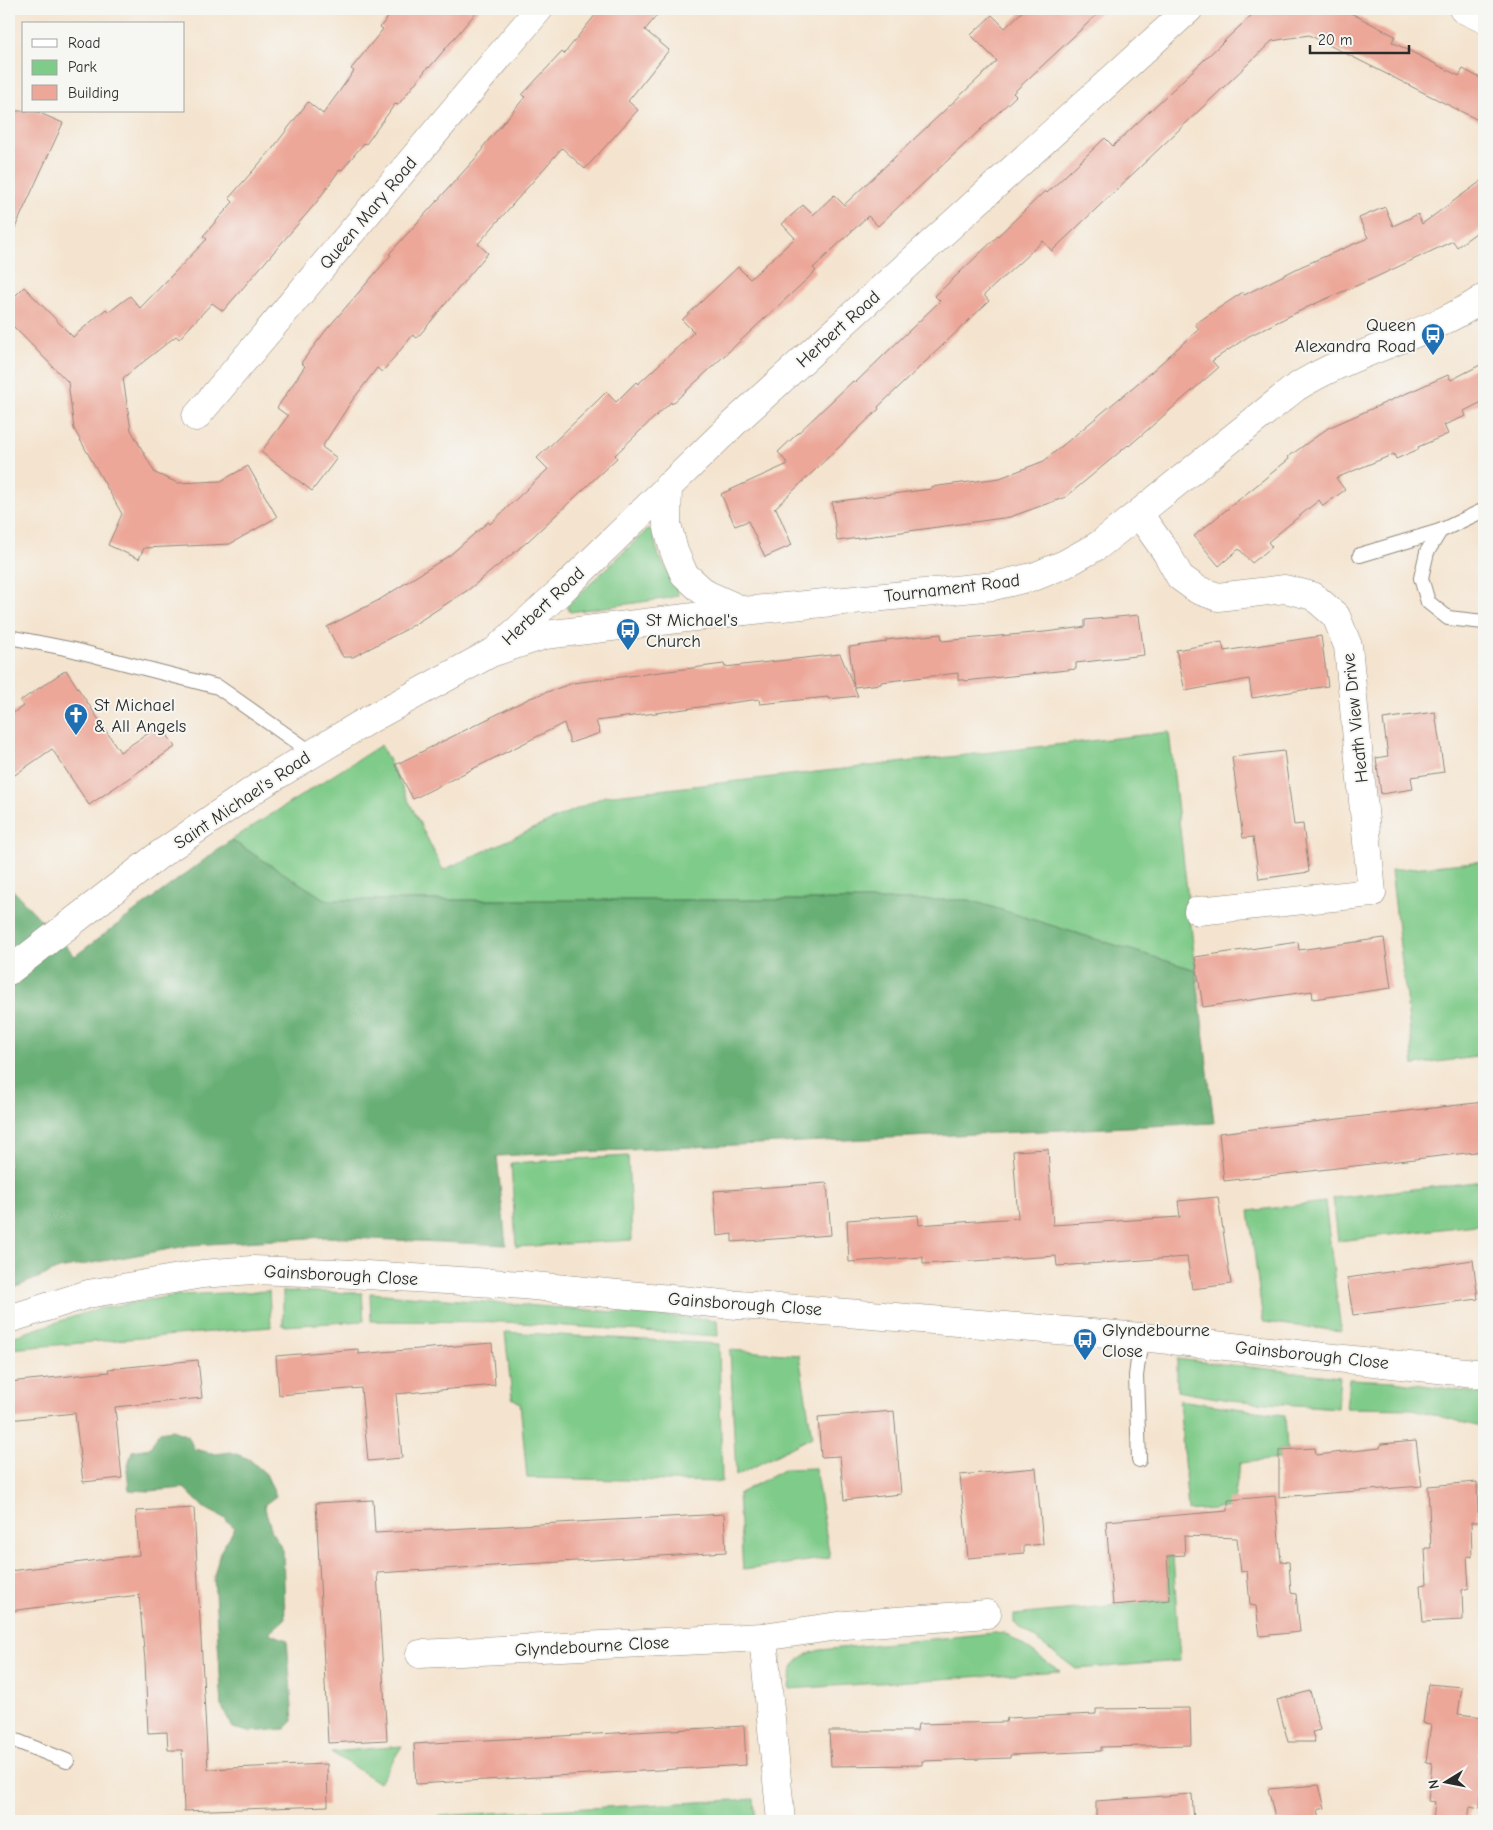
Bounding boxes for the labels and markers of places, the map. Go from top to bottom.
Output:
place label: Queen Alexandra Road [1295,315,1416,357]
bus stop icon: Queen Alexandra Road [1420,322,1446,356]
place label: St Michael's Church [646,610,738,652]
bus stop icon: St Michael's Church [615,617,641,651]
place label: St Michael & All Angels [94,695,186,737]
church icon: St Michael & All Angels [63,702,89,736]
place label: Glyndebourne Close [1102,1320,1210,1362]
bus stop icon: Glyndebourne Close [1072,1327,1098,1361]

